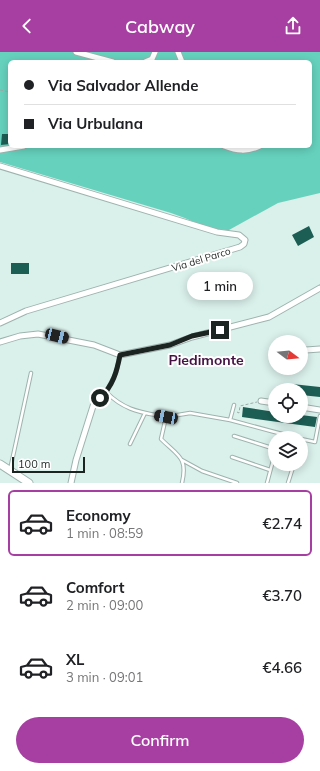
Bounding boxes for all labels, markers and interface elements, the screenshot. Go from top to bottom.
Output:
icon: back [16,15,38,37]
text: Cabway [125,15,195,38]
icon: share [282,15,304,37]
text: Via Salvador Allende [48,76,198,95]
text: Via Urbulana [48,114,143,133]
street label: Via del Parco [170,244,232,275]
callout: 1 min [187,272,253,300]
text: 1 min [203,278,237,294]
route end [211,321,229,339]
car [44,327,70,345]
north arrow [268,335,308,375]
map controls [268,335,308,471]
district label: Piedimonte [168,351,244,369]
button: locate [268,383,308,423]
route start [91,389,109,407]
car [153,409,179,425]
button: layers [268,431,308,471]
scale bar [12,455,85,474]
text: 100 m [18,457,50,471]
icon: car [18,505,54,541]
text: Economy [66,506,131,525]
text: €2.74 [262,514,302,533]
text: 1 min · 08:59 [66,525,143,541]
icon: car [18,577,54,613]
text: Comfort [66,578,124,597]
text: €3.70 [262,586,302,605]
text: 2 min · 09:00 [66,597,143,613]
icon: car [18,649,54,685]
text: XL [66,650,84,669]
text: €4.66 [262,658,302,677]
text: 3 min · 09:01 [66,669,143,685]
button: Confirm [16,717,304,763]

